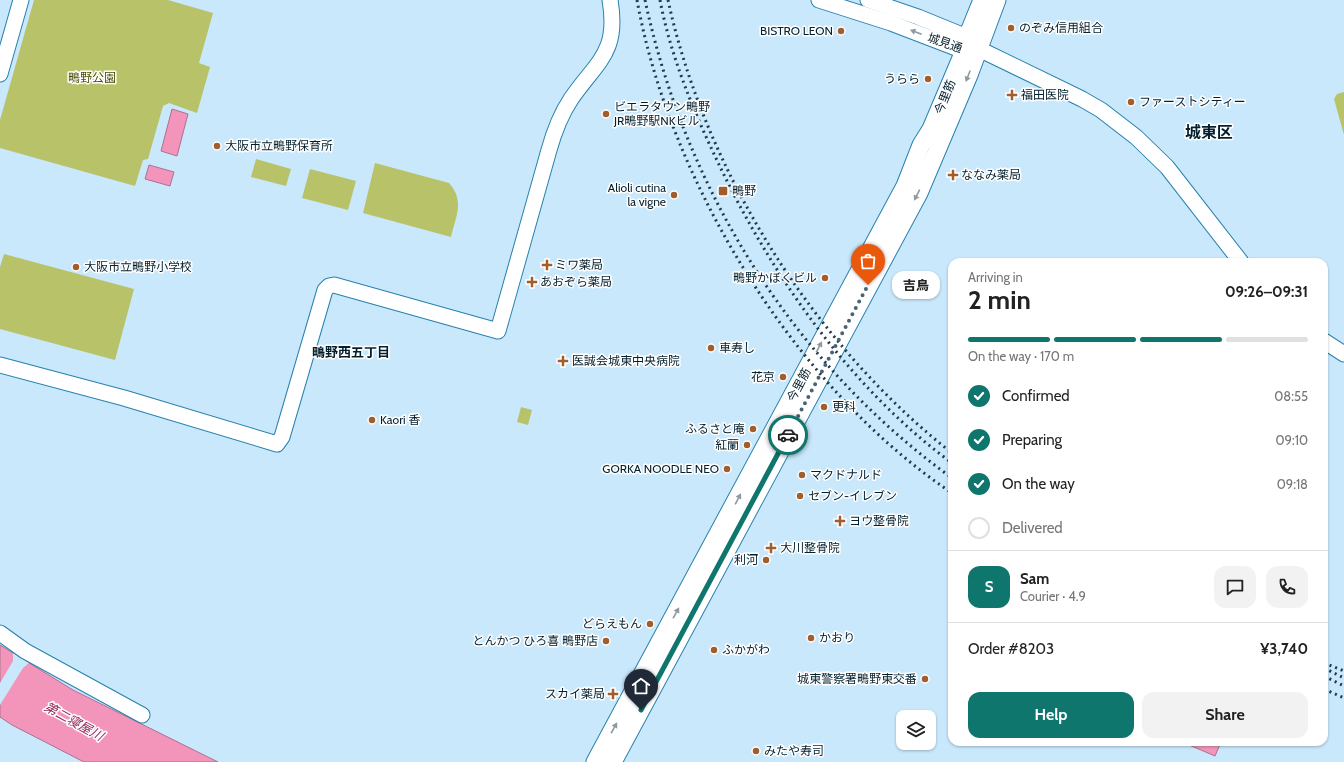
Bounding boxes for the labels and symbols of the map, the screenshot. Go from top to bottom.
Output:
place label: のぞみ信用組合 [1019,20,1103,35]
place label: BISTRO LEON [760,23,833,38]
marker: のぞみ信用組合 [1006,23,1016,33]
marker: BISTRO LEON [836,26,846,36]
one-way arrow [910,29,922,35]
street label: 城見通 [926,30,965,55]
park label: 鴫野公園 [68,70,116,85]
one-way arrow [965,70,971,82]
place label: うらら [884,71,920,86]
marker: うらら [923,74,933,84]
street label: 今里筋 [931,77,958,116]
place label: 福田医院 [1021,87,1069,102]
marker: 福田医院 [1006,89,1018,101]
place label: ファーストシティー [1139,94,1246,109]
marker: ファーストシティー [1126,97,1136,107]
place label: ビエラタウン鴫野 JR鴫野駅NKビル [613,99,710,128]
marker: ビエラタウン鴫野 JR鴫野駅NKビル [601,109,611,119]
district label: 城東区 [1185,123,1233,142]
place label: 大阪市立鴫野保育所 [225,138,333,153]
marker: 大阪市立鴫野保育所 [212,141,222,151]
place label: ななみ薬局 [961,167,1021,182]
marker: ななみ薬局 [948,170,958,180]
place label: Alioli cutina la vigne [608,180,666,209]
place label: 鴫野 [732,183,756,198]
marker: 鴫野 [717,185,729,197]
marker: Alioli cutina la vigne [669,190,679,200]
one-way arrow [914,190,920,201]
pin [851,244,885,285]
place label: ミワ薬局 [555,257,603,272]
place label: 大阪市立鴫野小学校 [84,259,192,274]
marker: ミワ薬局 [542,260,552,270]
marker: 大阪市立鴫野小学校 [71,262,81,272]
place label: 鴫野かぼくビル [733,270,817,285]
callout: 吉鳥 [892,271,940,299]
marker: 鴫野かぼくビル [820,273,830,283]
place label: あおぞら薬局 [540,274,612,289]
marker: あおぞら薬局 [527,277,537,287]
place label: 車寿し [719,340,755,355]
one-way arrow [815,342,822,353]
marker: 車寿し [706,343,716,353]
district label: 鴫野西五丁目 [312,344,390,360]
place label: 医誠会城東中央病院 [572,353,680,368]
marker: 医誠会城東中央病院 [557,355,569,367]
street label: 今里筋 [783,365,814,404]
place label: 花京 [751,369,775,384]
marker: 花京 [778,372,788,382]
place label: 更科 [832,399,856,414]
marker: 更科 [819,402,829,412]
place label: Kaori 香 [380,412,420,427]
marker: Kaori 香 [367,415,377,425]
courier [768,415,808,455]
place label: ふるさと庵 [685,421,745,436]
marker: ふるさと庵 [748,424,758,434]
place label: 紅蘭 [715,437,739,452]
marker: 紅蘭 [742,440,752,450]
place label: GORKA NOODLE NEO [602,461,719,476]
marker: GORKA NOODLE NEO [722,464,732,474]
place label: マクドナルド [810,467,882,482]
marker: マクドナルド [797,470,807,480]
place label: セブン-イレブン [808,488,897,503]
marker: セブン-イレブン [795,491,805,501]
one-way arrow [734,493,741,505]
place label: ヨウ整骨院 [849,513,909,528]
marker: ヨウ整骨院 [834,515,846,527]
place label: 大川整骨院 [780,540,840,555]
marker: 大川整骨院 [765,542,777,554]
place label: 利河 [734,552,758,567]
marker: 利河 [761,555,771,565]
one-way arrow [673,608,679,619]
place label: どらえもん [582,616,642,631]
marker: どらえもん [645,619,655,629]
place label: かおり [819,630,855,645]
place label: とんかつ ひろ喜 鴫野店 [473,633,598,648]
marker: かおり [806,633,816,643]
marker: とんかつ ひろ喜 鴫野店 [601,636,611,646]
place label: ふかがわ [722,642,770,657]
marker: ふかがわ [709,645,719,655]
pin [624,669,658,710]
place label: 城東警察署鴫野東交番 [797,671,917,686]
marker: 城東警察署鴫野東交番 [920,674,930,684]
place label: スカイ薬局 [545,686,605,701]
marker: スカイ薬局 [608,689,618,699]
water label: 第二寝屋川 [42,698,108,745]
one-way arrow [611,722,617,734]
place label: みたや寿司 [764,743,824,758]
marker: みたや寿司 [751,746,761,756]

